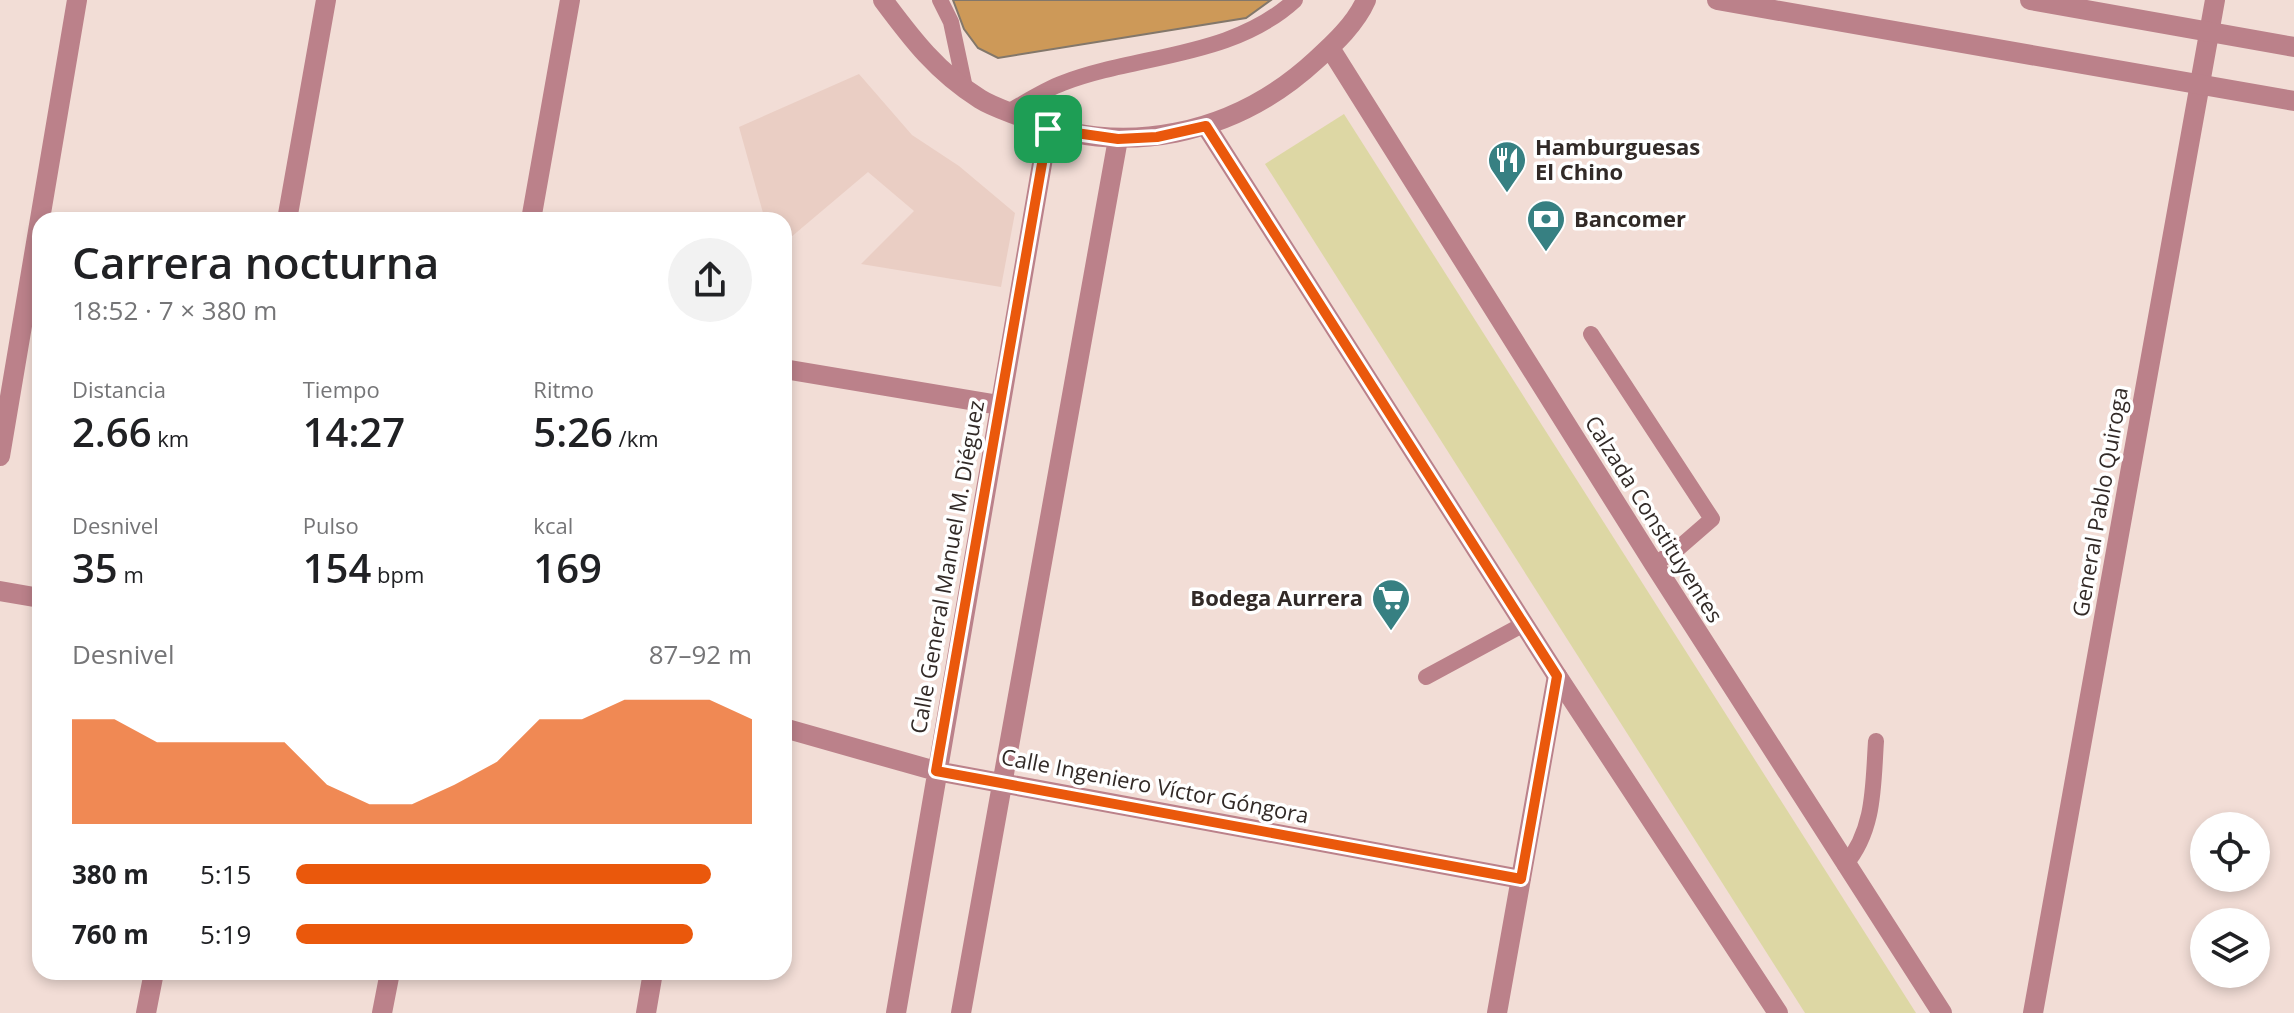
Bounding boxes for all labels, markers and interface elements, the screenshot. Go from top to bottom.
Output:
pin [1014,95,1082,163]
icon: arrive [1026,107,1070,151]
place label: Hamburguesas El Chino [1535,131,1700,186]
restaurant icon: Hamburguesas El Chino [1486,139,1528,194]
bank icon: Bancomer [1525,198,1567,253]
place label: Bancomer [1574,203,1686,233]
text: Carrera nocturna [72,232,439,292]
button: share [668,238,752,322]
text: 18:52 · 7 × 380 m [72,292,277,328]
text: Distancia [72,374,166,404]
text: Tiempo [303,374,380,404]
text: Ritmo [533,374,594,404]
street label: General Pablo Quiroga [2064,385,2134,619]
street label: Calle General Manuel M. Diéguez [902,398,990,736]
text: 2.66 [72,404,152,459]
text: 14:27 [303,404,405,459]
text: 5:26 [533,404,613,459]
street label: Calzada Constituyentes [1579,409,1731,628]
text: km [152,423,189,453]
text: /km [613,423,659,453]
text: Desnivel [72,510,159,540]
text: Pulso [303,510,359,540]
text: kcal [533,510,573,540]
text: 35 [72,540,118,595]
text: 154 [303,540,371,595]
text: 169 [533,540,602,595]
text: m [118,559,144,589]
text: bpm [371,559,424,589]
supermarket icon: Bodega Aurrera [1370,577,1412,632]
place label: Bodega Aurrera [1190,582,1363,612]
text: Desnivel [72,636,175,672]
text: 87–92 m [649,636,752,672]
street label: Calle Ingeniero Víctor Góngora [999,740,1312,830]
map controls [2190,812,2270,988]
button: locate [2190,812,2270,892]
text: 380 m [72,856,149,892]
text: 5:15 [200,856,251,892]
button: layers [2190,908,2270,988]
text: 760 m [72,916,149,952]
text: 5:19 [200,916,251,952]

